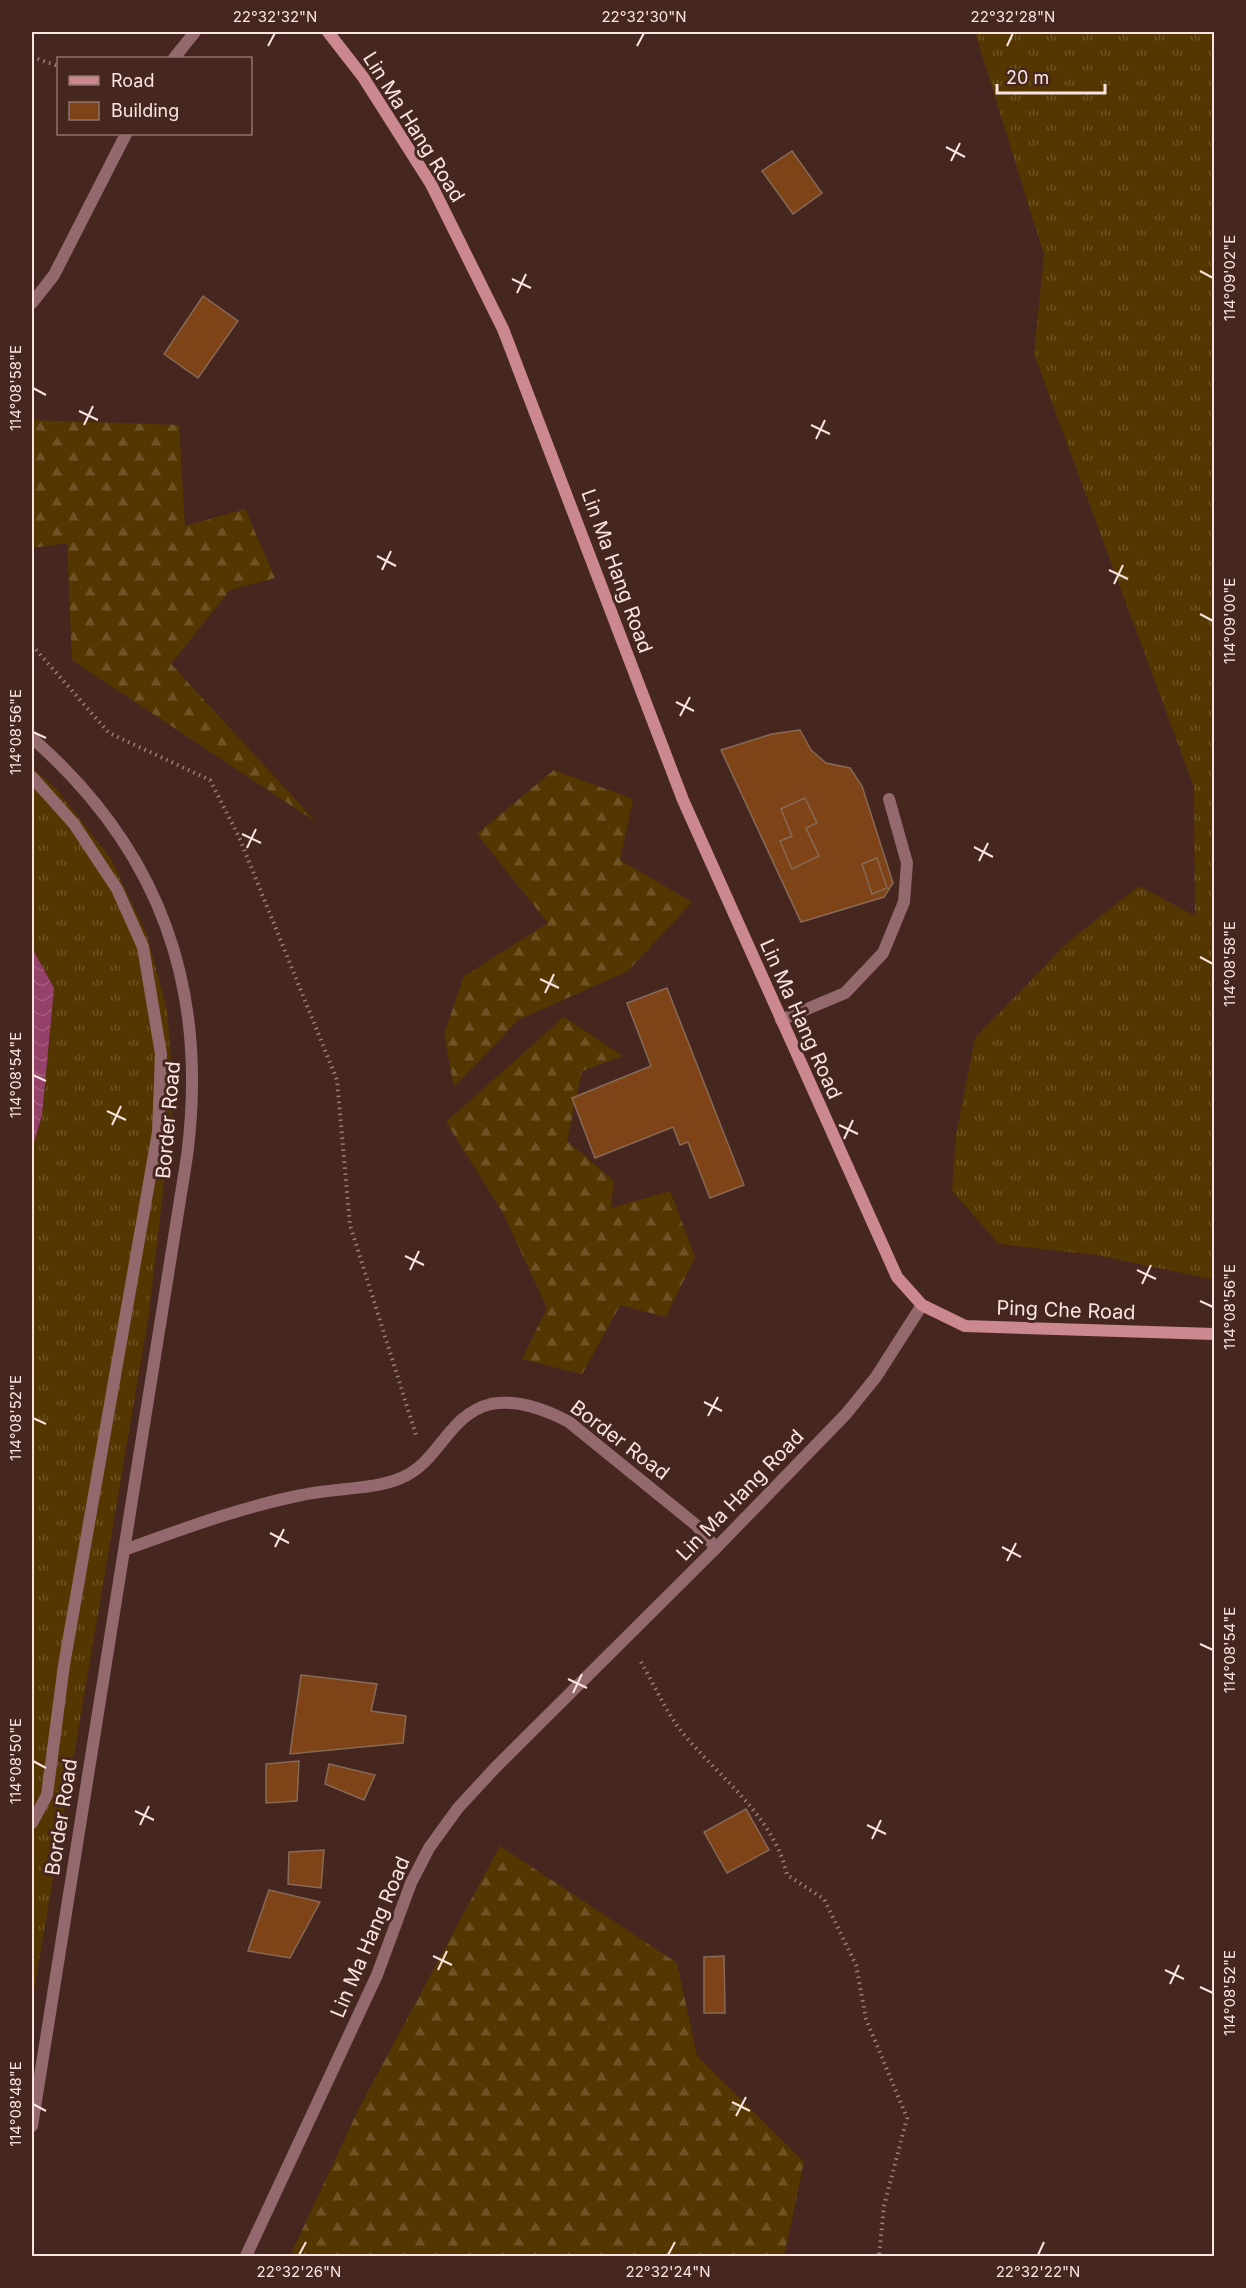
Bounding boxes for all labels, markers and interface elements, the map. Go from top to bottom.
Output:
text: 22°32'32"N [233,7,317,26]
text: 22°32'30"N [601,7,687,26]
text: 22°32'28"N [971,7,1055,26]
street label: Lin Ma Hang Road [358,47,470,207]
legend [57,57,252,135]
scale bar [997,57,1105,95]
text: 20 m [1006,67,1049,88]
text: Road [111,70,154,91]
text: Building [111,100,179,121]
text: 114°09'02"E [1220,235,1239,321]
text: 114°08'58"E [6,345,25,431]
street label: Lin Ma Hang Road [576,486,658,656]
text: 114°09'00"E [1220,578,1239,664]
text: 114°08'56"E [6,689,25,775]
text: 114°08'58"E [1220,921,1239,1007]
street label: Lin Ma Hang Road [755,935,847,1103]
text: 114°08'54"E [6,1032,25,1118]
street label: Border Road [151,1060,185,1180]
text: 114°08'56"E [1220,1264,1239,1350]
street label: Ping Che Road [996,1296,1136,1324]
text: 114°08'52"E [6,1375,25,1461]
street label: Border Road [566,1395,674,1485]
street label: Lin Ma Hang Road [671,1425,809,1565]
text: 114°08'54"E [1220,1607,1239,1693]
text: 114°08'50"E [6,1718,25,1804]
street label: Border Road [40,1757,82,1877]
street label: Lin Ma Hang Road [325,1853,415,2021]
text: 114°08'52"E [1220,1950,1239,2036]
text: 114°08'48"E [6,2061,25,2147]
text: 22°32'26"N [257,2262,341,2281]
text: 22°32'24"N [626,2262,710,2281]
text: 22°32'22"N [996,2262,1080,2281]

